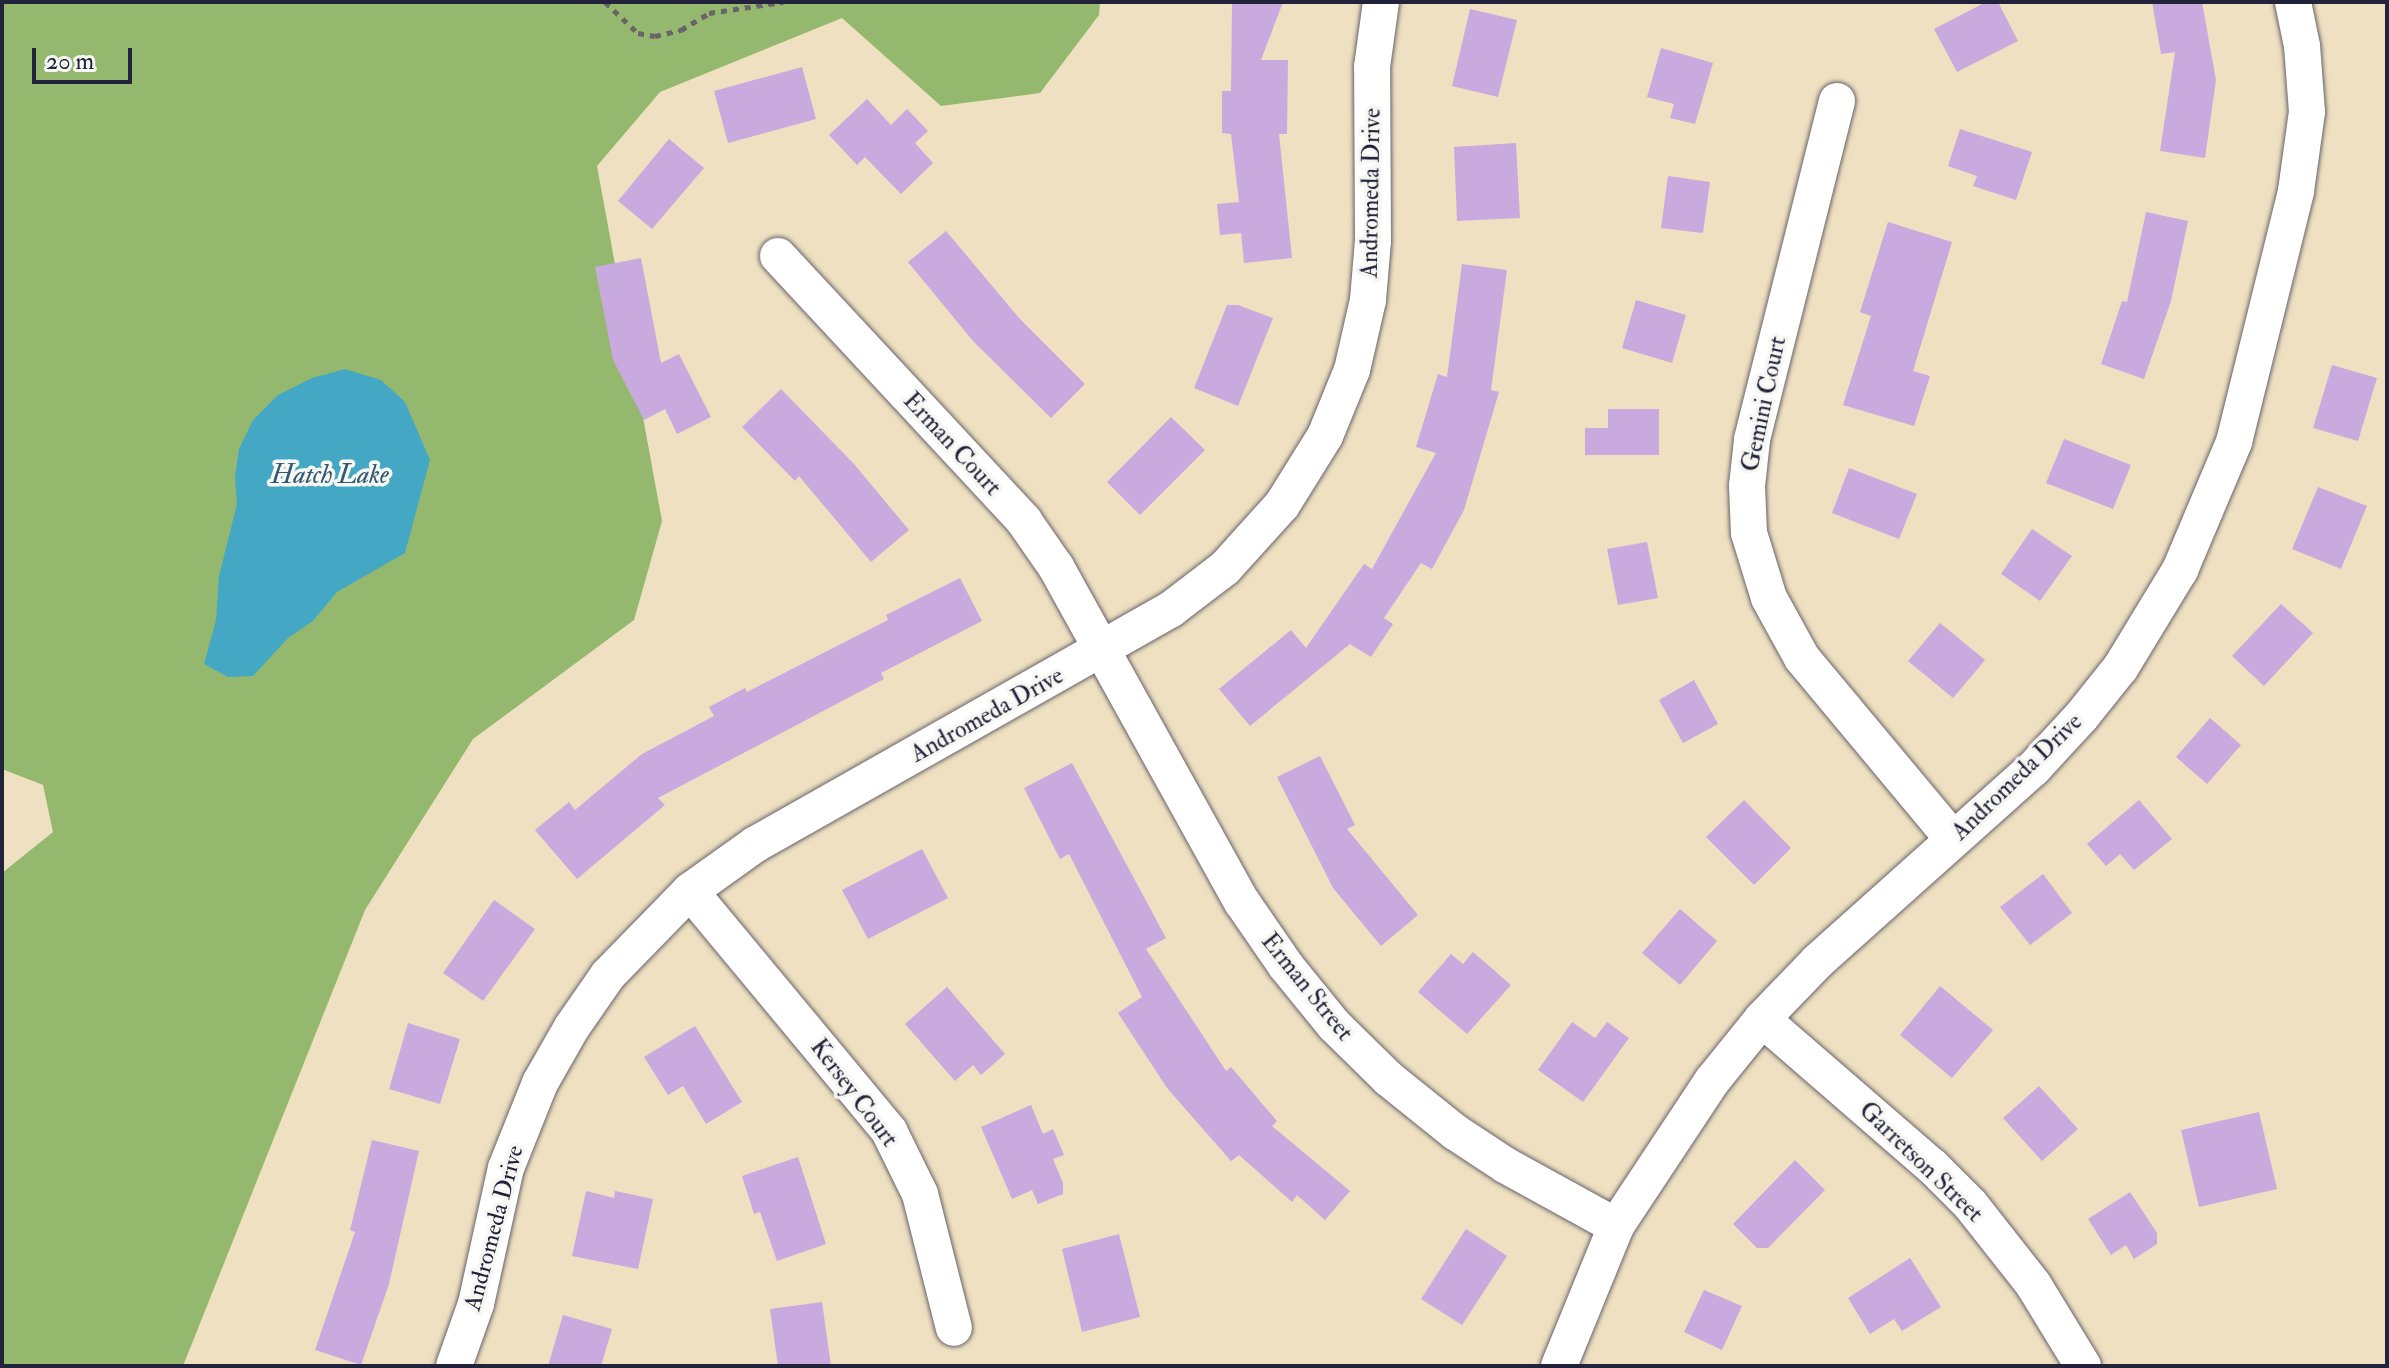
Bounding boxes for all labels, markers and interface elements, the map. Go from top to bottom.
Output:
scale bar [36,32,136,82]
text: 20 m [46,46,94,77]
street label: Andromeda Drive [1355,108,1387,278]
street label: Gemini Court [1736,334,1792,474]
street label: Erman Court [897,386,1007,502]
water label: Hatch Lake [271,460,389,492]
street label: Andromeda Drive [906,661,1068,769]
street label: Andromeda Drive [1946,708,2088,846]
street label: Erman Street [1255,927,1359,1047]
street label: Kersey Court [804,1033,904,1153]
street label: Garretson Street [1853,1096,1989,1228]
street label: Andromeda Drive [458,1142,530,1314]

